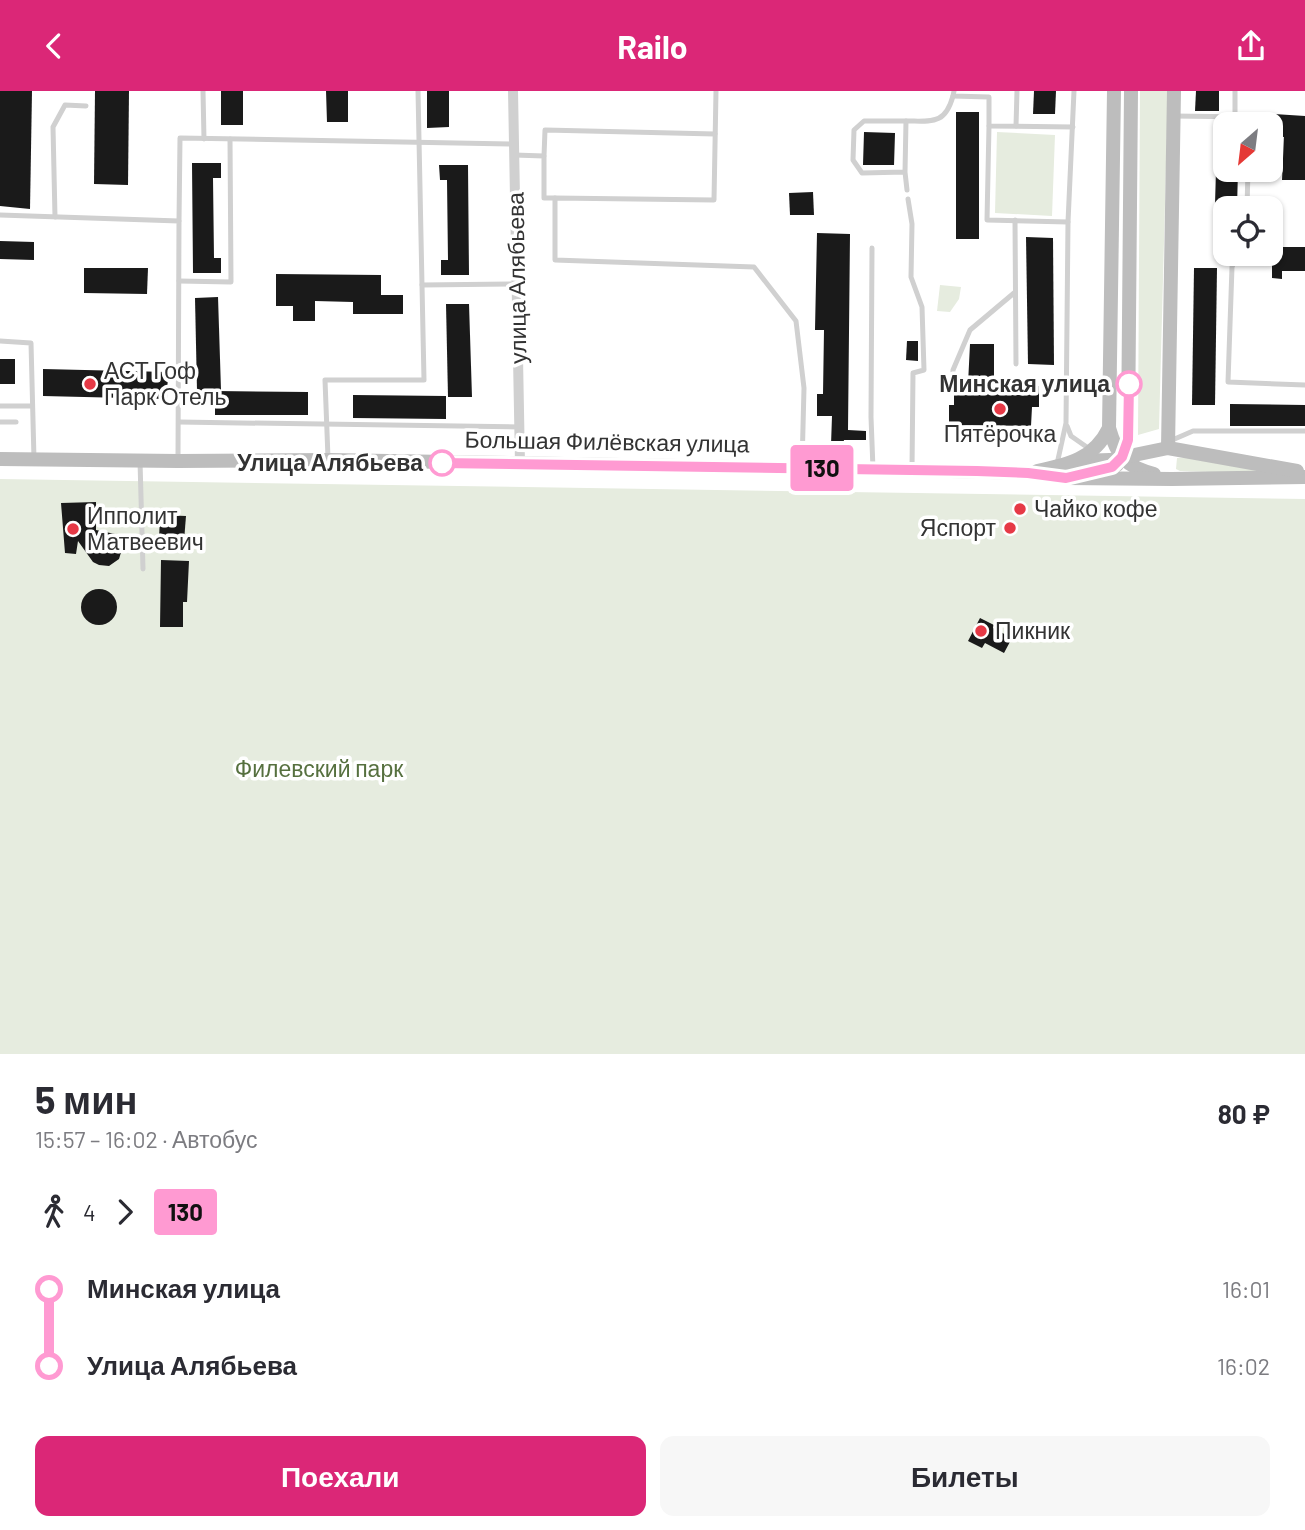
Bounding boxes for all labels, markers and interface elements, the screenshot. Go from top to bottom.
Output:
icon: back [35,27,73,65]
text: Railo [617,27,688,65]
icon: share [1232,27,1270,65]
north arrow [1213,112,1283,182]
map controls [1213,112,1283,266]
street label: улица Алябьева [501,192,531,364]
button: locate [1213,196,1283,266]
place label: АСТ Гоф Парк Отель [104,356,226,410]
place label: Минская улица [939,369,1110,397]
marker: Минская улица [1116,371,1142,397]
marker: АСТ Гоф Парк Отель [82,376,98,392]
marker: Пятёрочка [992,401,1008,417]
place label: Пятёрочка [944,419,1057,447]
street label: Большая Филёвская улица [464,425,750,457]
line badge: 130 [782,445,862,491]
place label: Улица Алябьева [237,448,423,476]
marker: Улица Алябьева [429,450,455,476]
text: 130 [804,453,840,482]
place label: Чайко кофе [1034,494,1158,522]
place label: Ипполит Матвеевич [87,501,204,555]
marker: Чайко кофе [1012,501,1028,517]
place label: Яспорт [920,513,996,541]
marker: Яспорт [1002,520,1018,536]
marker: Ипполит Матвеевич [65,521,81,537]
place label: Пикник [995,616,1071,644]
marker: Пикник [973,623,989,639]
park label: Филевский парк [235,754,404,782]
text: 5 мин [35,1076,138,1122]
text: 80 ₽ [1218,1098,1270,1129]
text: 15:57 – 16:02 · Автобус [35,1125,258,1153]
icon: walk [35,1193,73,1231]
icon: forward [106,1193,144,1231]
text: 130 [168,1197,203,1226]
text: 4 [83,1198,96,1226]
text: Минская улица [87,1272,280,1303]
text: 16:01 [1222,1275,1270,1303]
text: Улица Алябьева [87,1349,297,1380]
text: 16:02 [1217,1352,1270,1380]
button: Поехали [35,1436,646,1516]
button: Билеты [660,1436,1270,1516]

